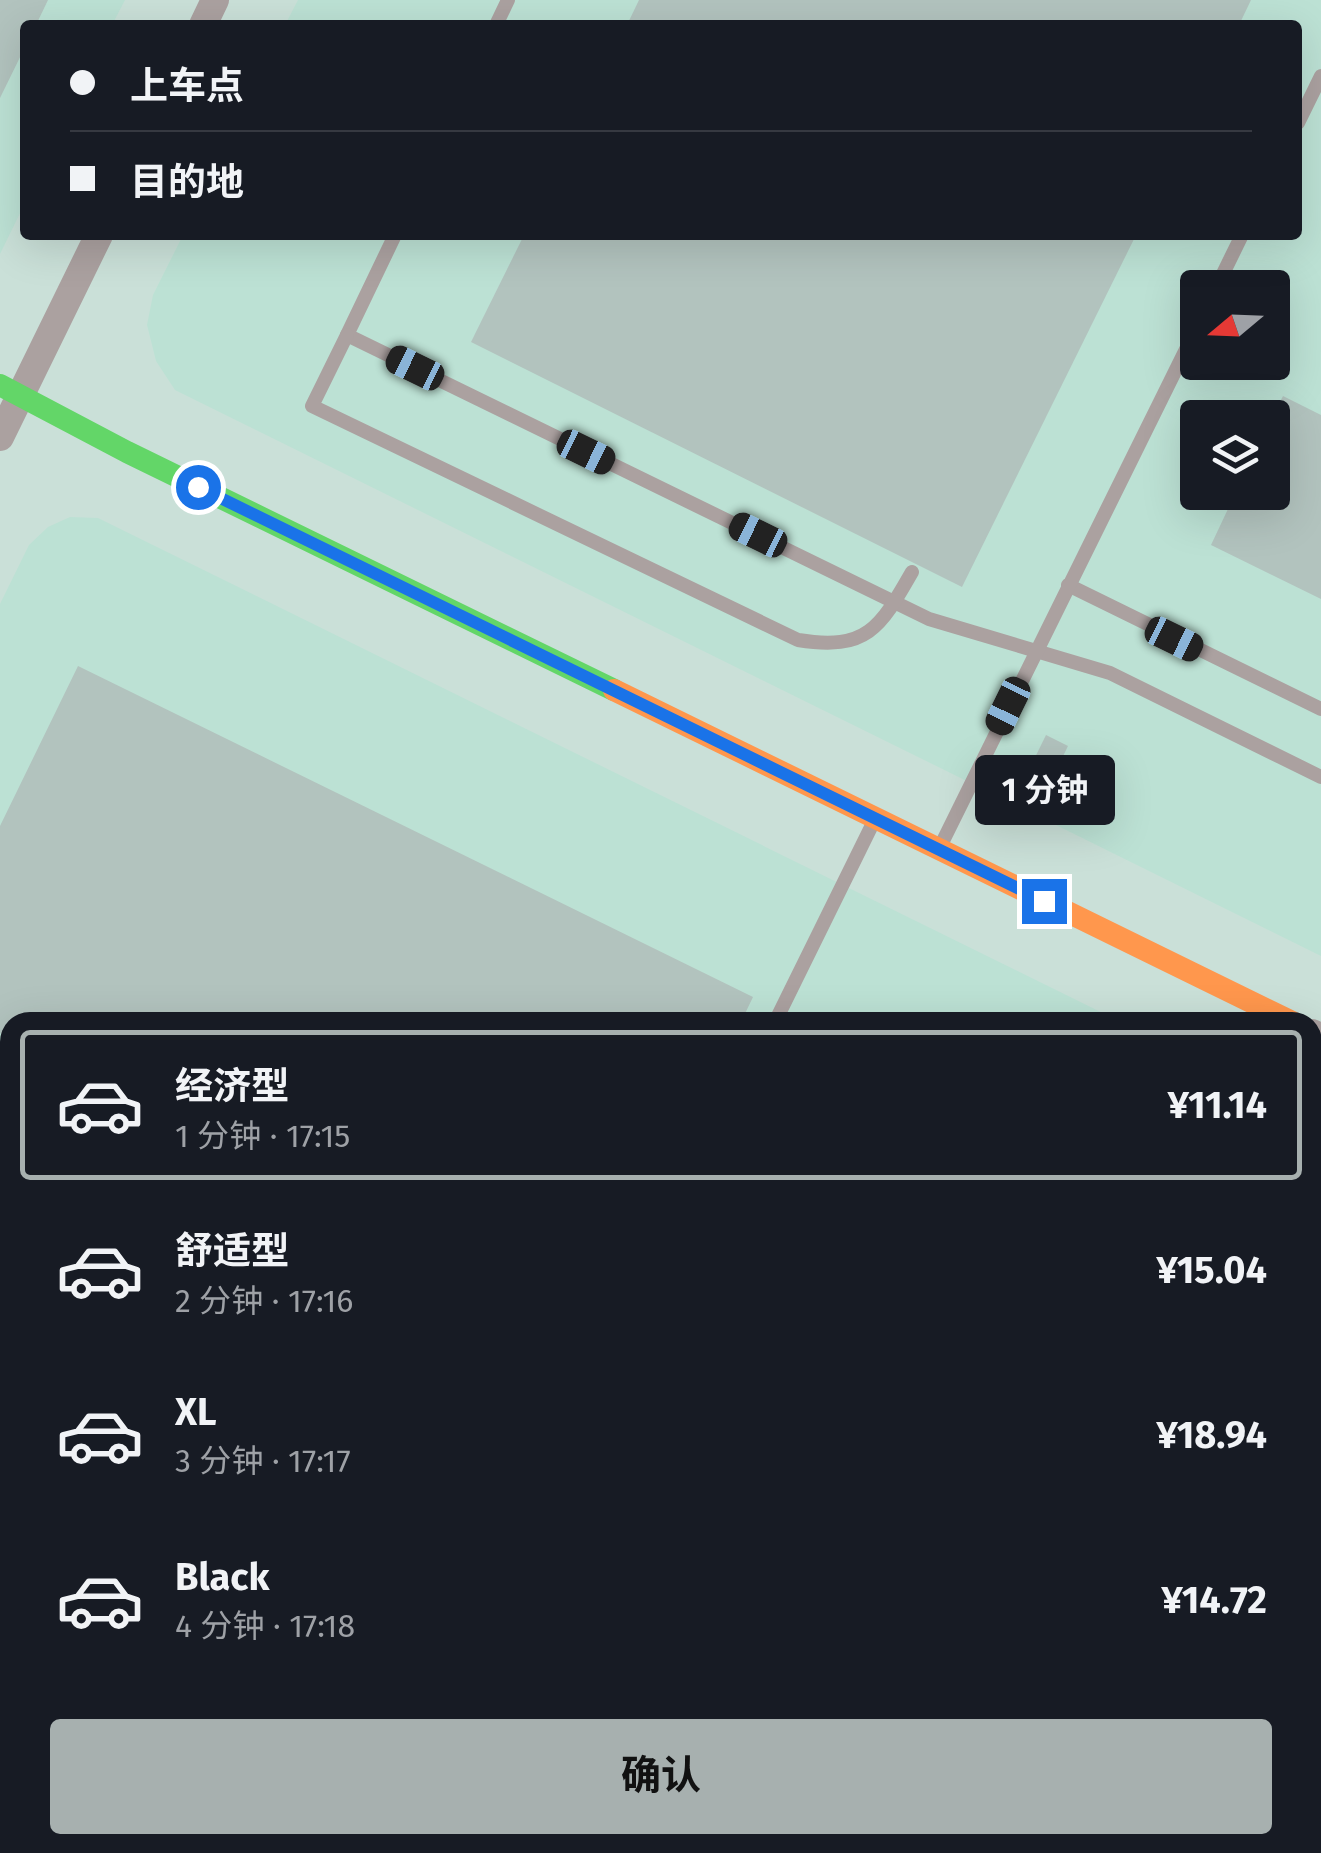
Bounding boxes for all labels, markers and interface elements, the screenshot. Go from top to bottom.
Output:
text: 上车点 [130,63,244,109]
text: 目的地 [130,159,244,205]
north arrow [1180,270,1290,380]
map controls [1180,270,1290,510]
car [381,341,449,395]
button: layers [1180,400,1290,510]
car [552,425,620,479]
route start [176,465,221,510]
car [724,508,792,562]
car [1140,612,1208,666]
car [981,672,1035,740]
callout: 1 分钟 [974,756,1114,826]
text: 1 分钟 [1002,771,1088,809]
route end [1022,879,1067,924]
icon: car [55,1060,145,1150]
text: 经济型 [175,1063,289,1109]
text: ¥11.14 [1168,1082,1267,1128]
text: 1 分钟 · 17:15 [175,1117,350,1155]
icon: car [55,1225,145,1315]
text: 舒适型 [175,1228,289,1274]
text: ¥15.04 [1156,1247,1267,1293]
text: 2 分钟 · 17:16 [175,1282,353,1320]
text: XL [175,1389,217,1435]
icon: car [55,1390,145,1480]
text: ¥18.94 [1156,1412,1267,1458]
text: 3 分钟 · 17:17 [175,1442,351,1480]
text: Black [175,1554,270,1600]
icon: car [55,1555,145,1645]
text: ¥14.72 [1161,1577,1267,1623]
text: 4 分钟 · 17:18 [175,1607,355,1645]
button: 确认 [50,1719,1272,1834]

